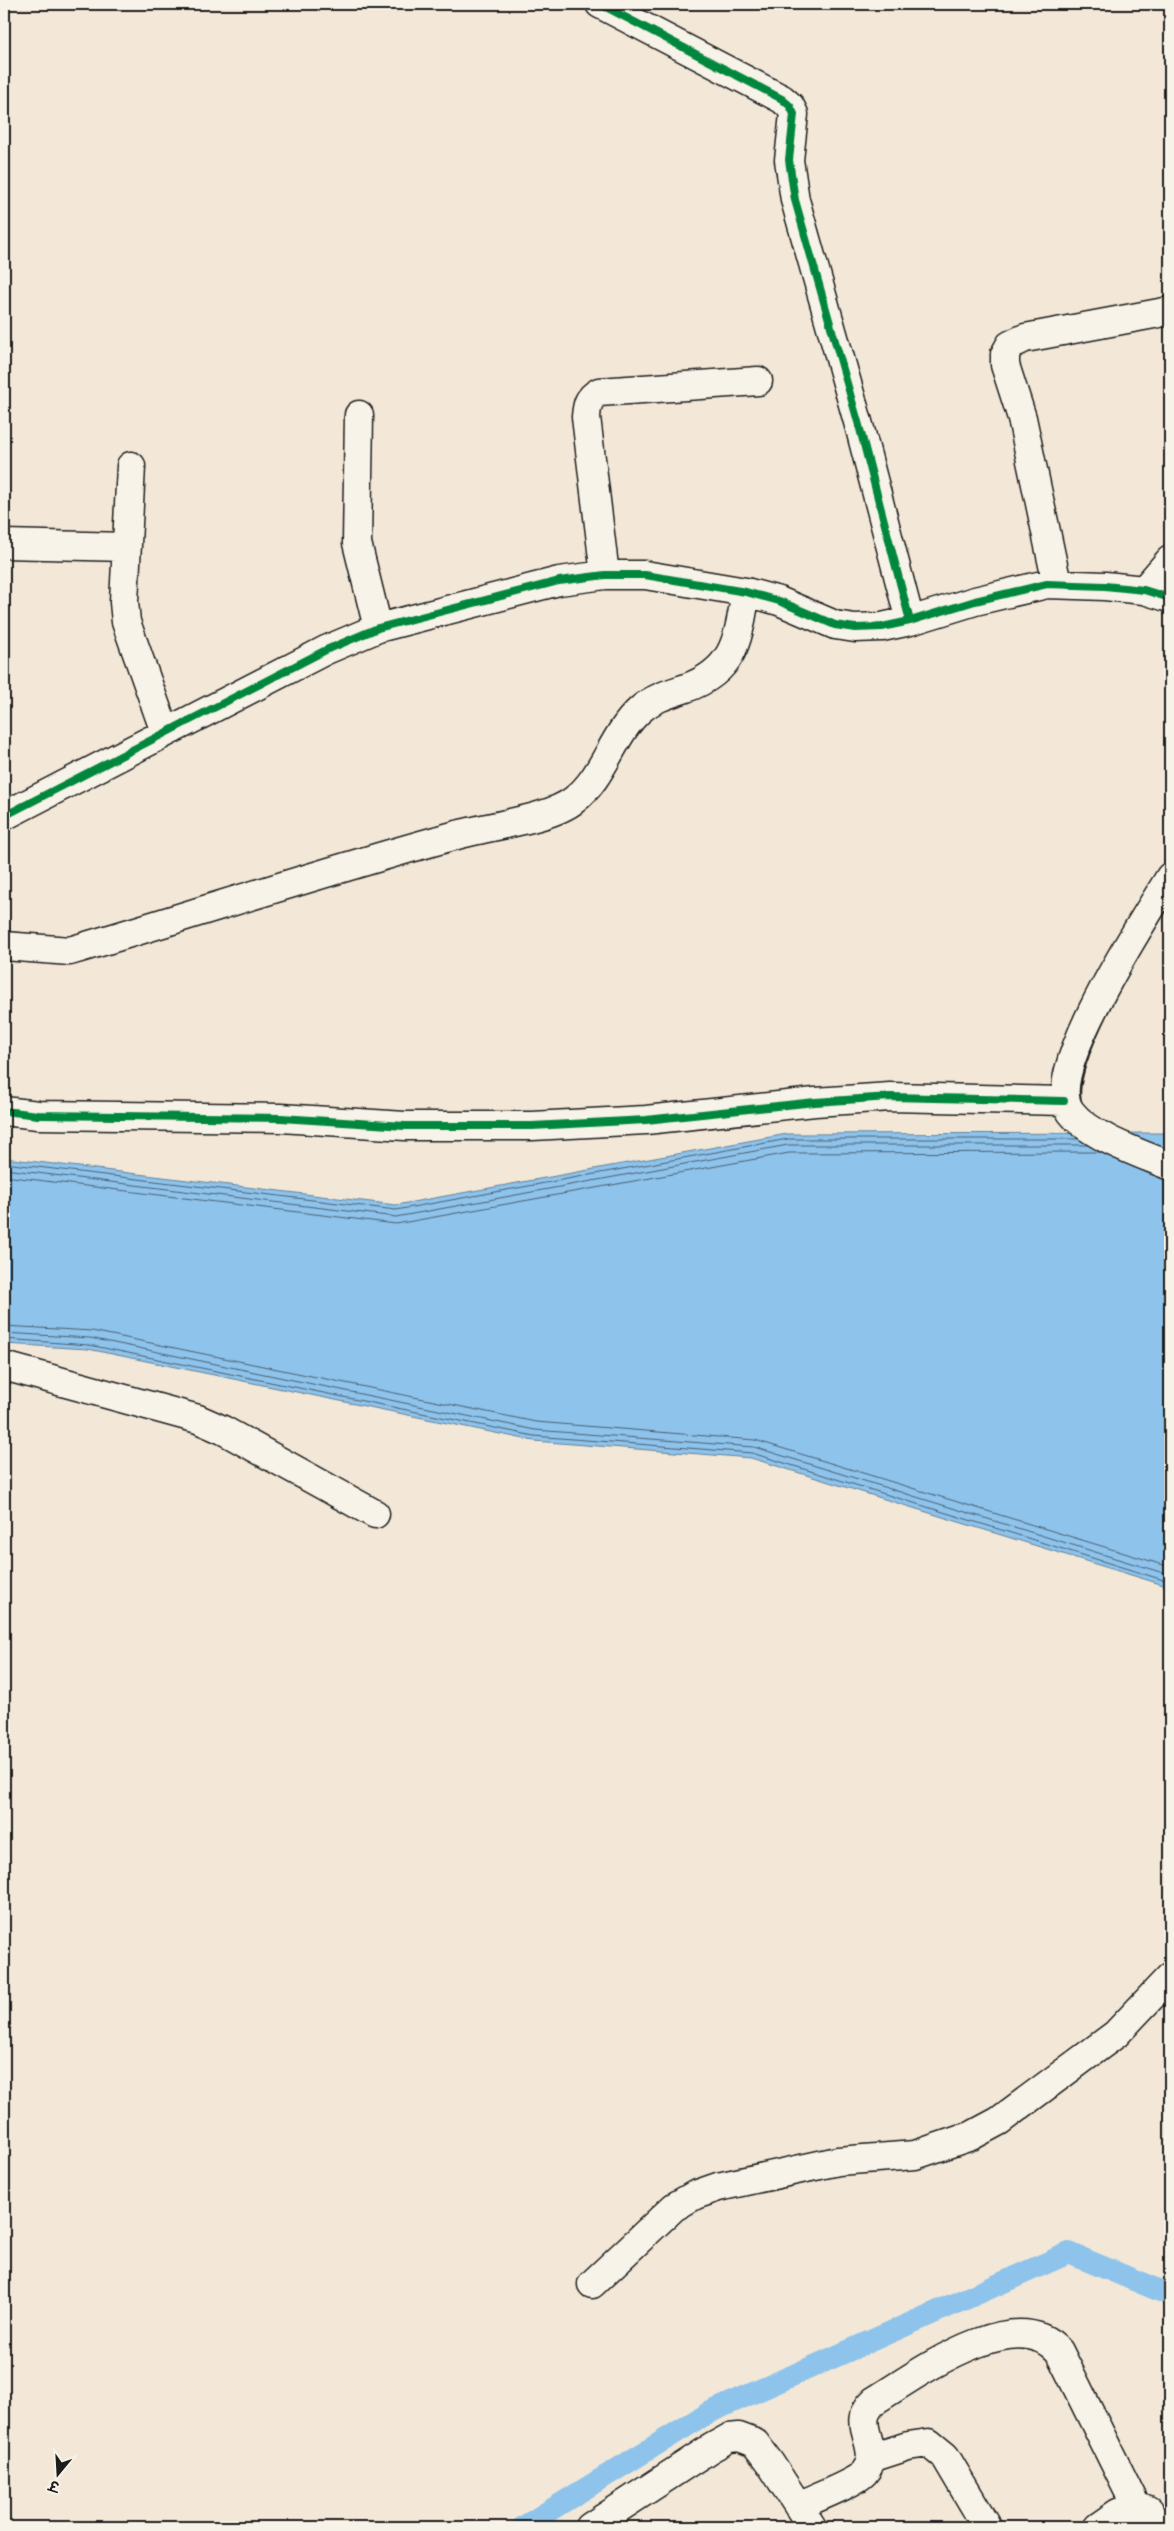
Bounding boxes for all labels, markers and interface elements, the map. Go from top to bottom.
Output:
north arrow [32,2448,82,2498]
text: उ [45,2476,63,2496]

